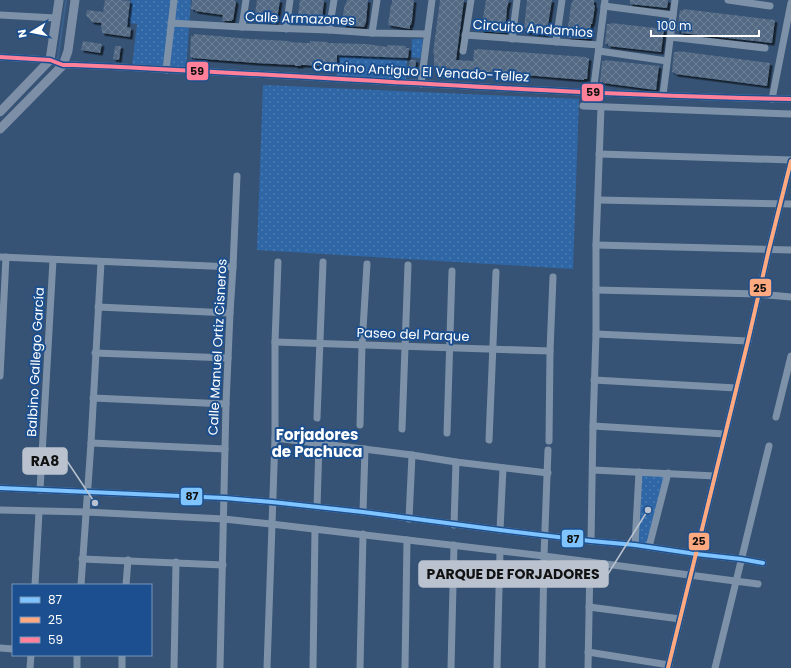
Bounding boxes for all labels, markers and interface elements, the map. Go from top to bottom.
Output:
street label: Calle Armazones [245,7,355,30]
north arrow [12,12,52,52]
scale bar [651,12,759,38]
street label: Circuito Andamios [472,15,594,42]
text: 100 m [657,17,691,34]
text: N [14,28,31,39]
street label: Camino Antiguo El Venado-Tellez [312,56,530,87]
line badge: 59 [186,61,209,81]
text: 59 [190,63,204,79]
line badge: 59 [581,83,604,102]
text: 59 [586,84,600,100]
street label: Calle Manuel Ortiz Cisneros [203,258,232,436]
line badge: 25 [749,278,772,297]
text: 25 [753,280,767,296]
street label: Balbino Gallego García [22,287,49,437]
street label: Paseo del Parque [356,323,470,346]
district label: Forjadores de Pachuca [272,424,362,462]
callout: RA8 [23,448,67,474]
text: RA8 [31,451,59,471]
line badge: 87 [180,487,203,506]
text: 87 [185,488,199,504]
line badge: 87 [561,529,584,548]
text: 87 [566,531,580,547]
line badge: 25 [688,532,710,551]
text: 25 [692,533,706,549]
callout: PARQUE DE FORJADORES [419,561,608,587]
text: PARQUE DE FORJADORES [426,564,600,584]
legend [12,584,152,656]
text: 87 [48,591,63,608]
text: 25 [48,611,62,628]
text: 59 [48,631,63,648]

